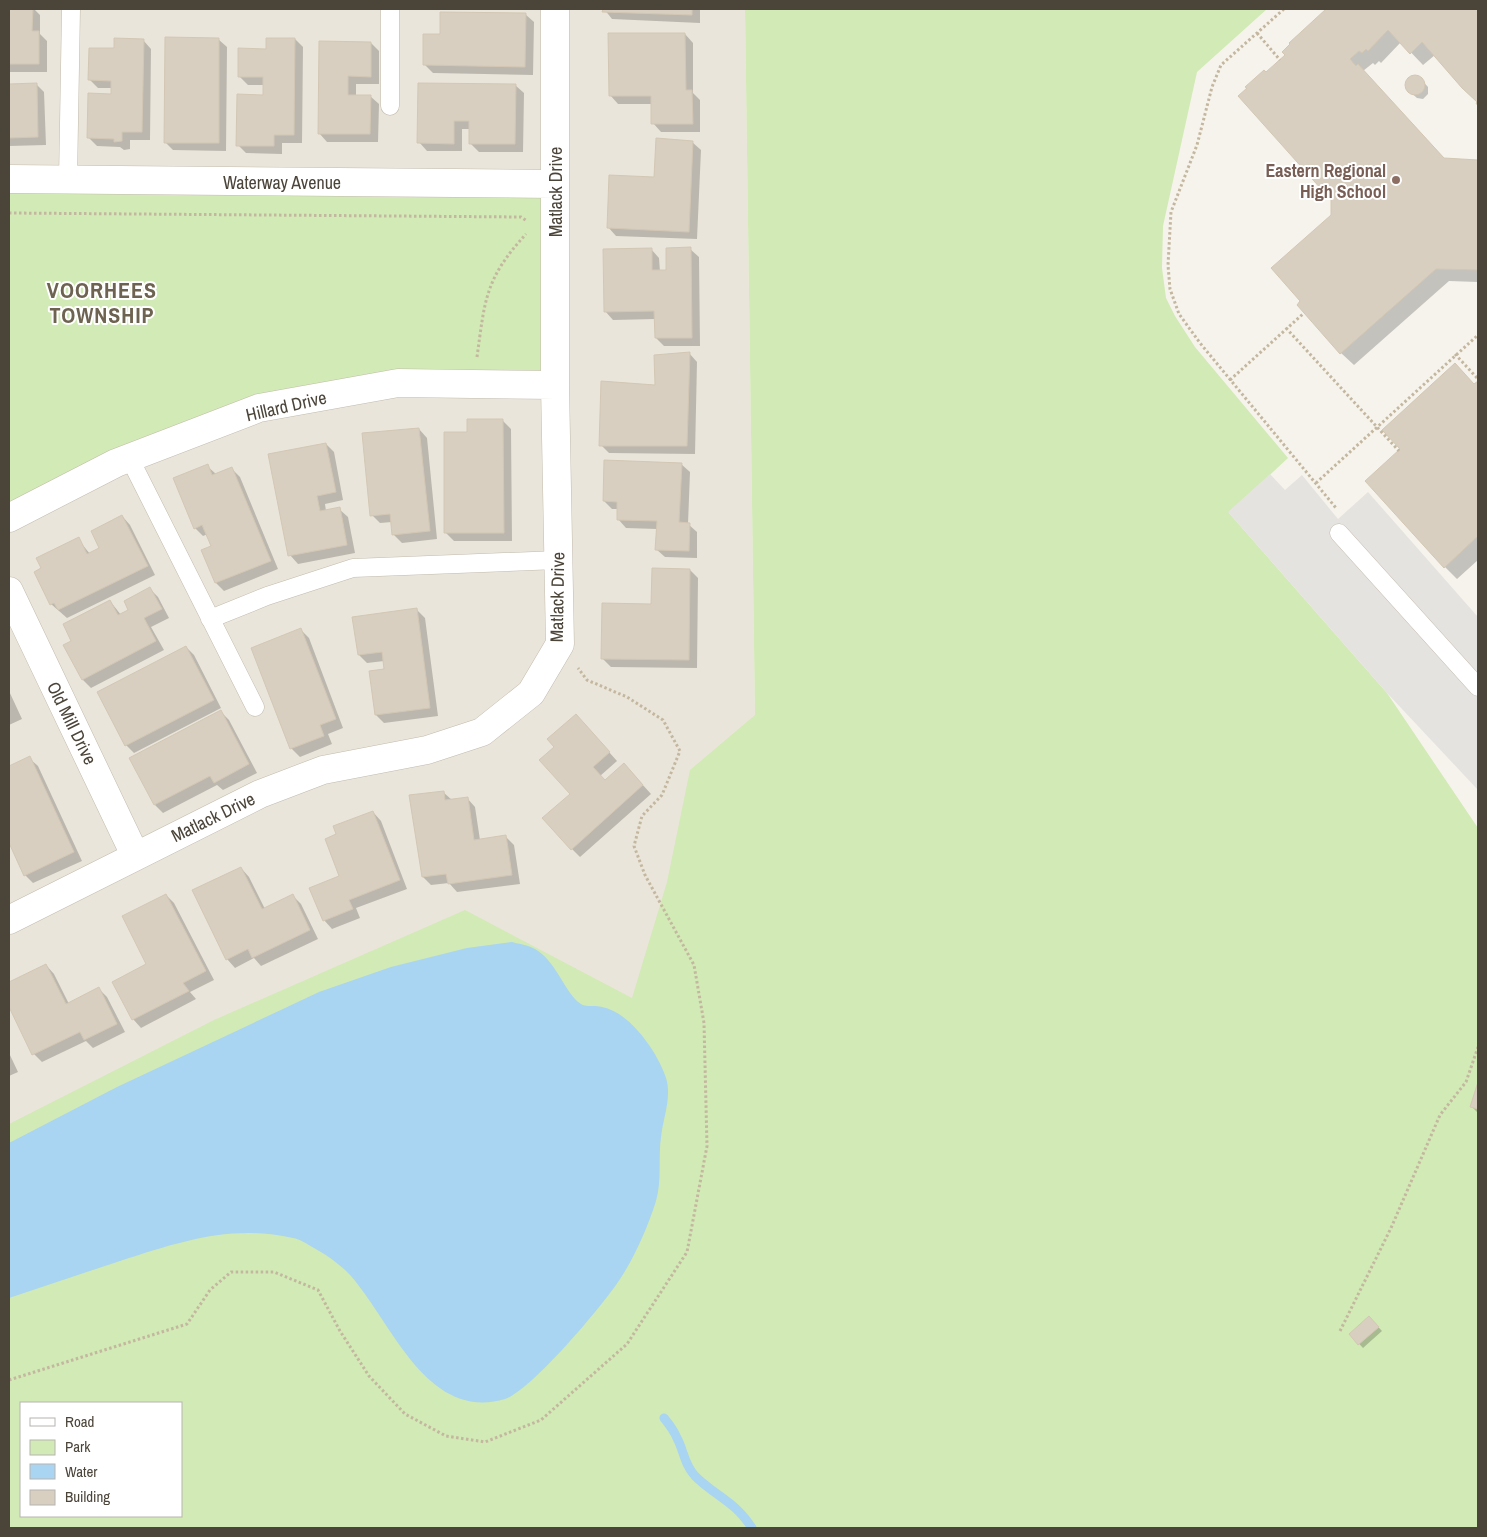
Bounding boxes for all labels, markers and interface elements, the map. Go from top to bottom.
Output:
street label: Matlack Drive [543,147,568,237]
place label: Eastern Regional High School [1265,158,1386,204]
street label: Waterway Avenue [223,170,341,195]
marker: Eastern Regional High School [1390,174,1402,186]
district label: VOORHEES TOWNSHIP [47,275,157,330]
street label: Hillard Drive [243,385,329,427]
street label: Matlack Drive [544,552,570,642]
street label: Old Mill Drive [41,677,103,769]
street label: Matlack Drive [167,786,259,848]
legend [20,1402,182,1517]
text: Road [65,1411,94,1432]
text: Park [65,1436,91,1457]
text: Water [65,1461,97,1482]
text: Building [65,1486,110,1507]

